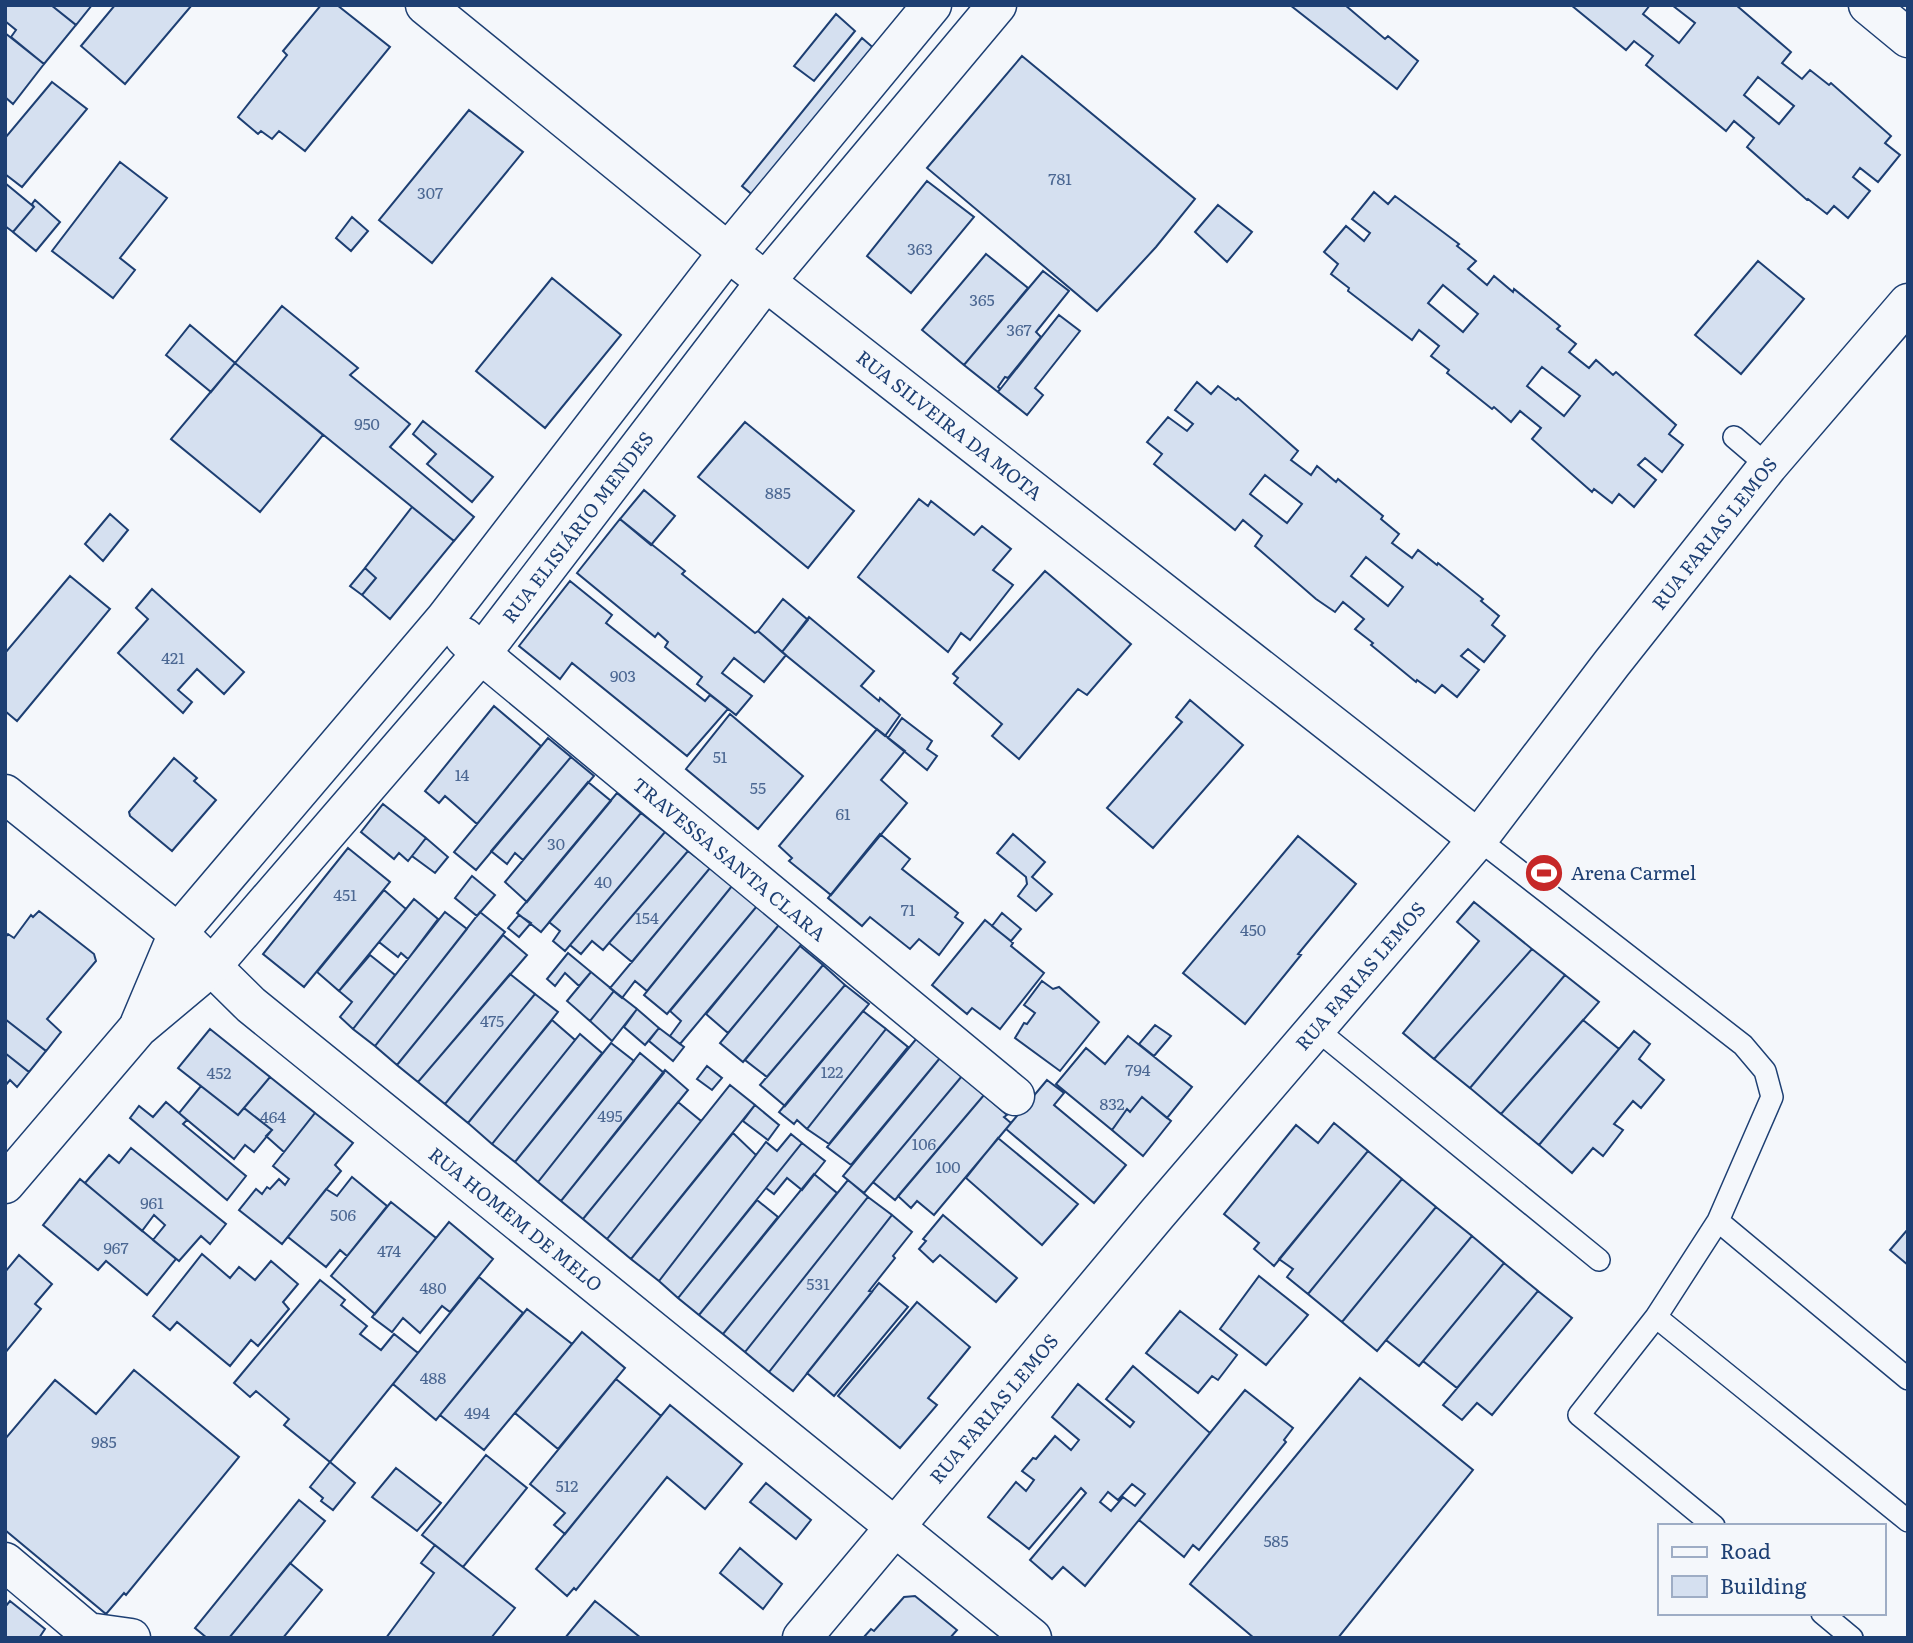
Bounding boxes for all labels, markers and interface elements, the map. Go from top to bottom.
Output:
house number: 781 [1048,166,1072,190]
house number: 307 [417,180,443,204]
house number: 363 [907,236,933,260]
house number: 365 [969,287,995,311]
house number: 367 [1006,317,1032,341]
street label: RUA SILVEIRA DA MOTA [851,343,1049,506]
house number: 950 [354,411,380,435]
street label: RUA ELISIÁRIO MENDES [495,425,659,628]
street label: RUA FARIAS LEMOS [1644,450,1783,615]
house number: 885 [765,480,791,504]
house number: 421 [161,645,185,669]
house number: 903 [610,663,636,687]
house number: 51 [713,744,728,768]
house number: 14 [455,762,470,786]
street label: TRAVESSA SANTA CLARA [627,770,833,947]
house number: 55 [750,775,766,799]
house number: 61 [835,801,851,825]
house number: 30 [547,831,565,855]
sports icon: Arena Carmel [1523,852,1565,894]
place label: Arena Carmel [1571,858,1696,886]
house number: 40 [594,869,612,893]
house number: 451 [333,882,357,906]
street label: RUA FARIAS LEMOS [1288,895,1431,1056]
house number: 71 [901,897,916,921]
house number: 154 [635,905,659,929]
house number: 450 [1240,917,1266,941]
house number: 475 [480,1008,504,1032]
house number: 794 [1125,1057,1151,1081]
house number: 122 [821,1059,843,1083]
house number: 452 [207,1060,231,1084]
house number: 832 [1099,1091,1125,1115]
house number: 495 [597,1103,623,1127]
house number: 464 [260,1104,286,1128]
house number: 106 [912,1131,937,1155]
street label: RUA HOMEM DE MELO [423,1140,609,1298]
house number: 100 [935,1154,961,1178]
house number: 961 [140,1190,164,1214]
house number: 506 [330,1202,356,1226]
house number: 967 [103,1235,129,1259]
house number: 474 [377,1238,401,1262]
house number: 531 [806,1271,830,1295]
house number: 480 [420,1275,446,1299]
street label: RUA FARIAS LEMOS [922,1327,1064,1489]
house number: 488 [420,1365,446,1389]
house number: 494 [464,1400,490,1424]
house number: 985 [91,1429,117,1453]
house number: 512 [556,1473,578,1497]
legend [1658,1524,1885,1615]
house number: 585 [1263,1528,1289,1552]
text: Road [1720,1534,1771,1565]
text: Building [1720,1569,1807,1600]

